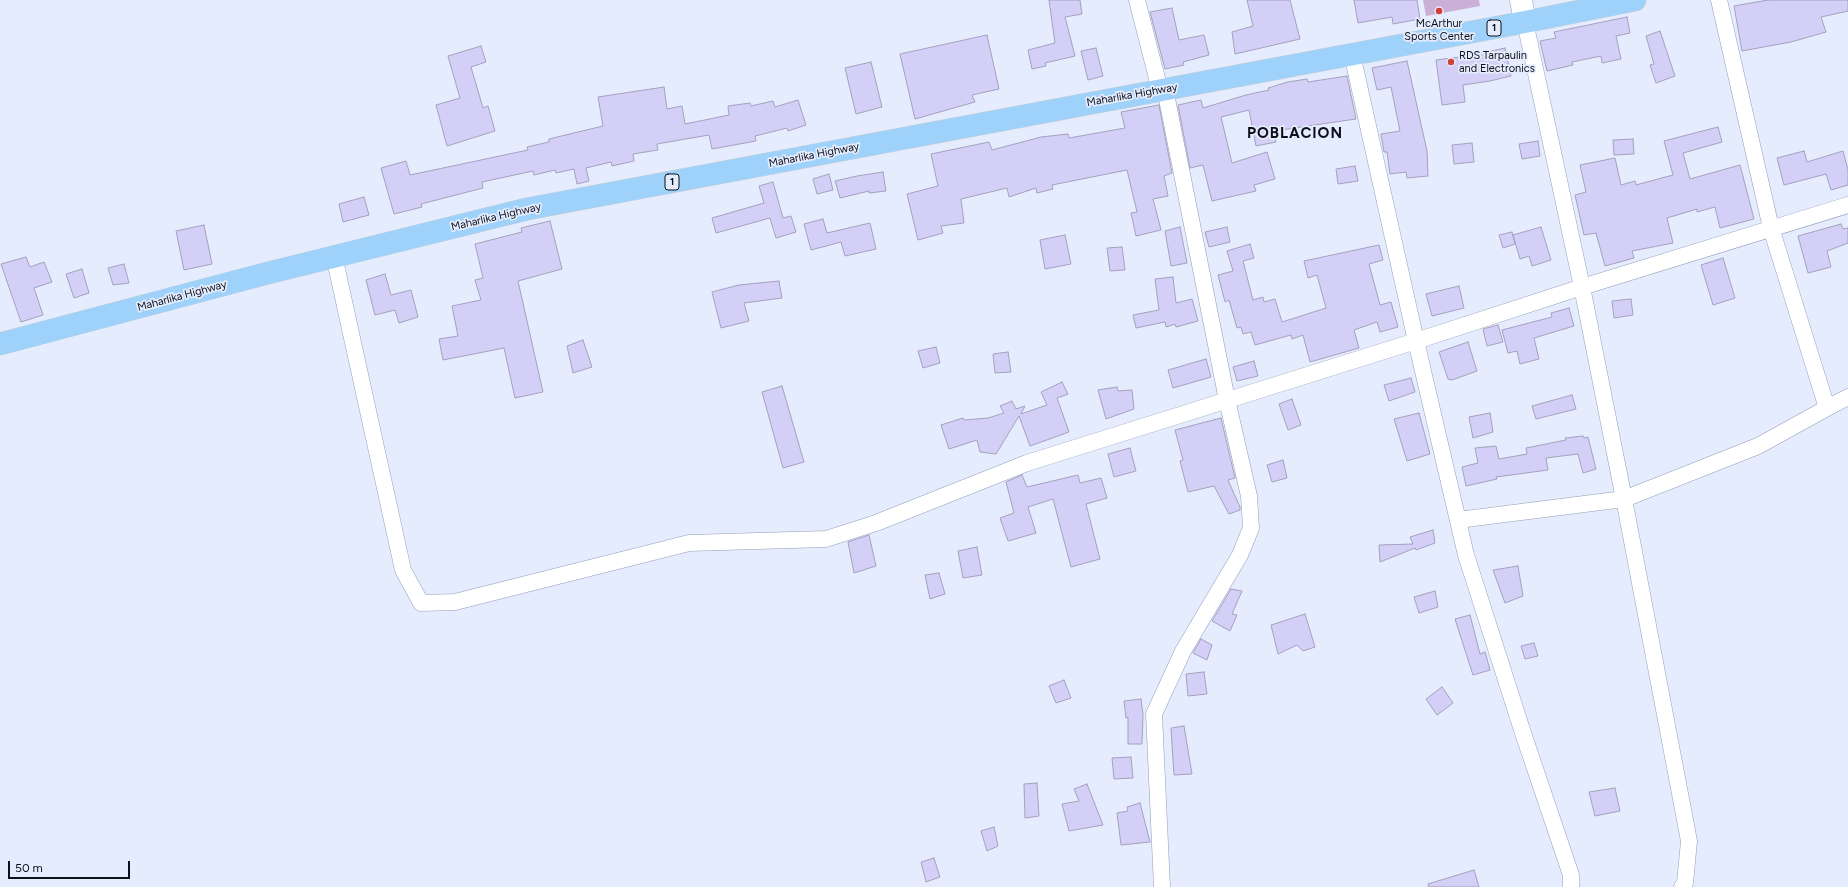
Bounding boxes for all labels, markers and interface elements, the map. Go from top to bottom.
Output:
marker: McArthur Sports Center [1434,6,1444,16]
place label: McArthur Sports Center [1404,17,1474,43]
road number: 1 [1487,20,1501,36]
place label: RDS Tarpaulin and Electronics [1459,49,1535,75]
marker: RDS Tarpaulin and Electronics [1446,57,1456,67]
street label: Maharlika Highway [1086,81,1178,109]
district label: POBLACION [1247,125,1343,143]
street label: Maharlika Highway [768,140,860,170]
road number: 1 [665,174,679,190]
street label: Maharlika Highway [450,200,542,234]
street label: Maharlika Highway [136,278,228,314]
scale bar [10,853,132,879]
text: 50 m [15,861,43,875]

